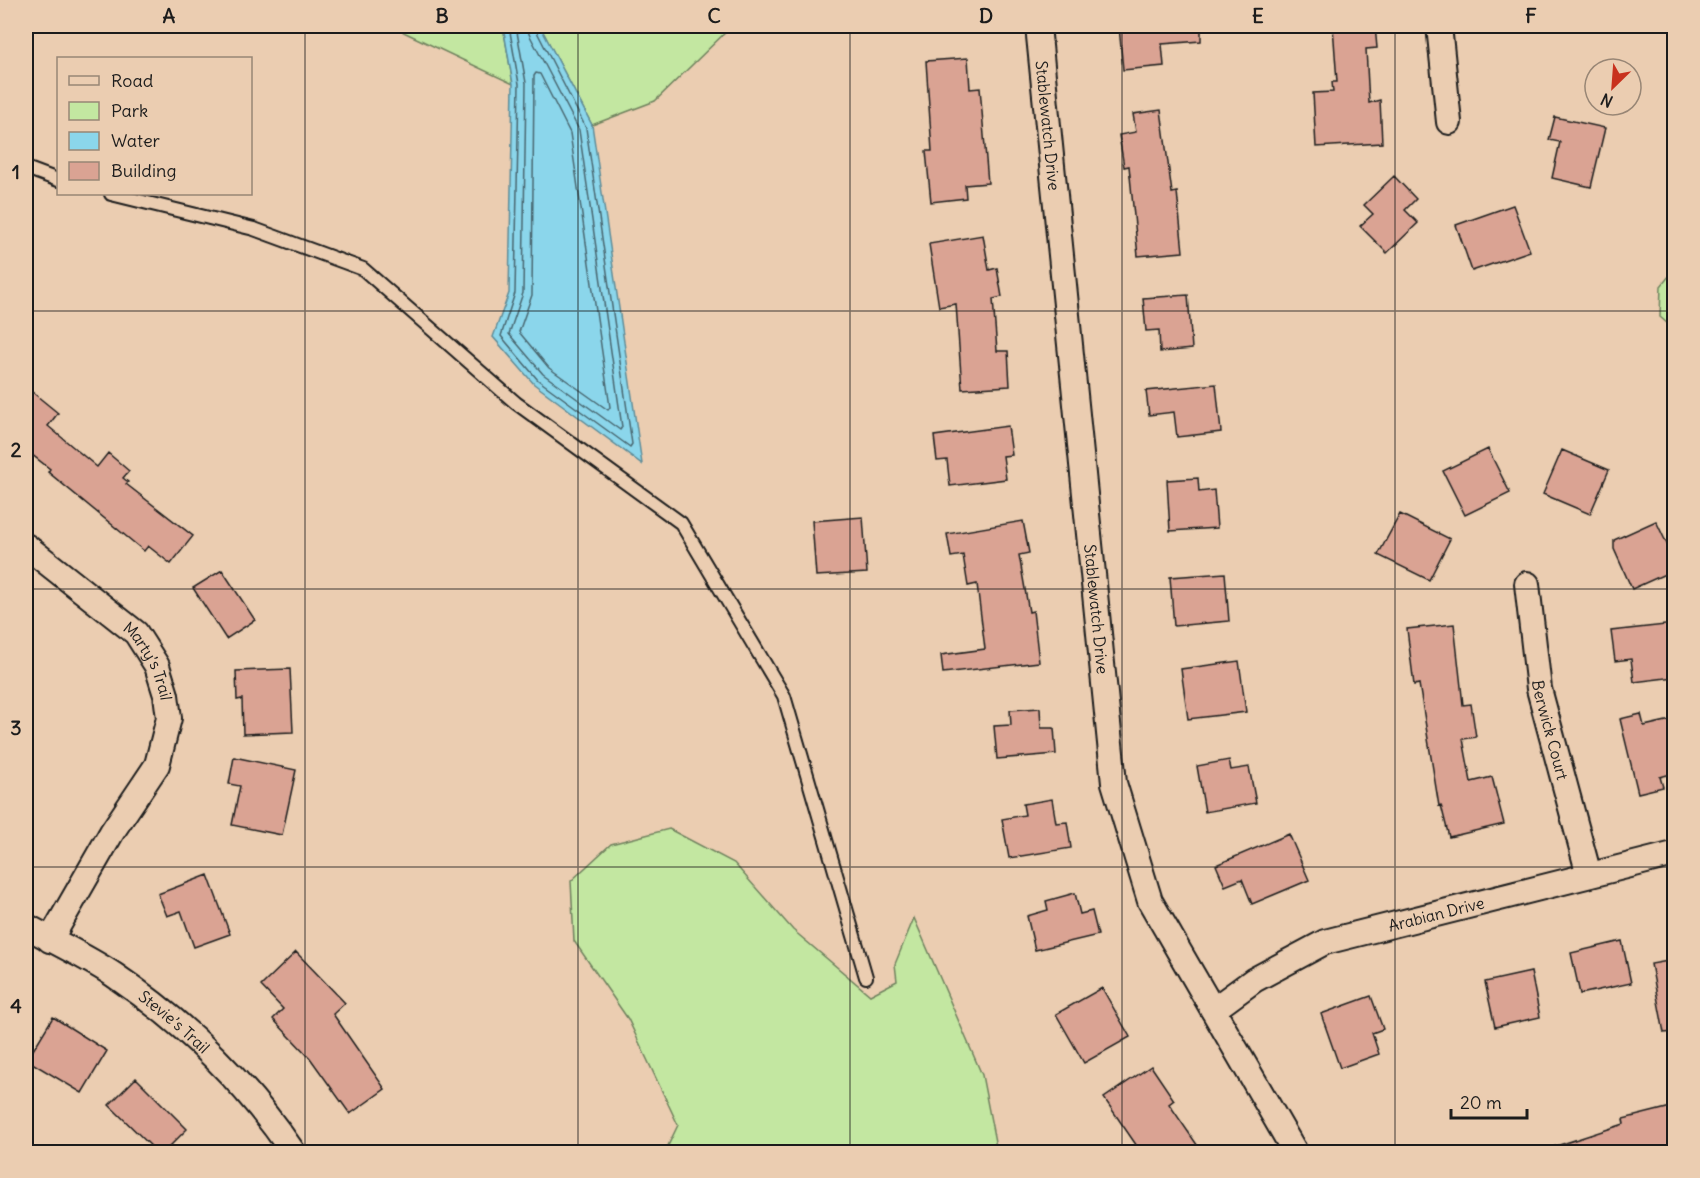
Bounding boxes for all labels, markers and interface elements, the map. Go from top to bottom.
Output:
text: A [163,3,176,28]
text: B [435,3,449,28]
text: C [707,3,721,28]
text: D [979,3,993,28]
text: E [1252,3,1264,28]
text: F [1525,3,1537,28]
legend [57,57,252,195]
north arrow [1583,57,1643,117]
street label: Stablewatch Drive [1032,60,1064,191]
text: Road [111,69,154,92]
text: N [1597,89,1616,112]
text: Park [111,99,148,122]
text: Water [111,129,161,152]
text: 1 [12,159,20,184]
text: Building [111,159,176,182]
text: 2 [11,437,22,462]
street label: Stablewatch Drive [1080,543,1113,675]
street label: Marty’s Trail [120,617,177,701]
street label: Berwick Court [1528,679,1573,783]
text: 3 [10,715,22,740]
street label: Arabian Drive [1386,892,1486,936]
street label: Stevie’s Trail [135,986,214,1057]
text: 4 [10,993,22,1018]
scale bar [1451,1082,1528,1120]
text: 20 m [1460,1091,1502,1114]

